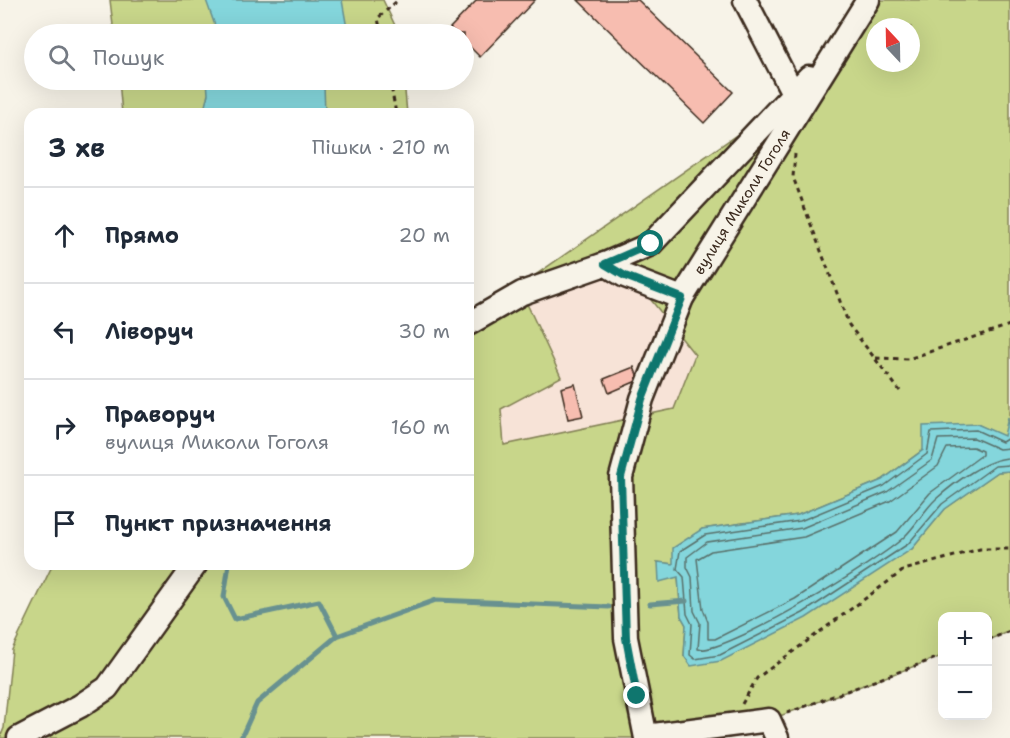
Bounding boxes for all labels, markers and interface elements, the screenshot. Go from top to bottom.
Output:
north arrow [866,18,920,72]
search box [24,24,474,90]
icon: search [45,41,78,74]
text: Пошук [93,43,164,72]
street label: вулиця Миколи Гоголя [689,125,795,278]
text: 3 хв [48,130,105,165]
text: Пішки · 210 m [312,134,450,160]
icon: ahead [48,219,81,252]
text: Прямо [105,221,179,250]
text: 20 m [399,222,450,248]
route start [637,230,663,256]
icon: left [48,315,81,348]
text: Ліворуч [105,317,193,346]
text: 30 m [398,318,450,344]
text: Праворуч [105,400,215,429]
icon: right [48,411,81,444]
text: 160 m [391,414,450,440]
text: вулиця Миколи Гоголя [105,429,329,455]
icon: arrive [48,507,81,540]
text: Пункт призначення [105,509,332,538]
map controls [938,612,992,720]
button: + [938,612,992,666]
button: − [938,666,992,720]
route end [623,682,649,708]

